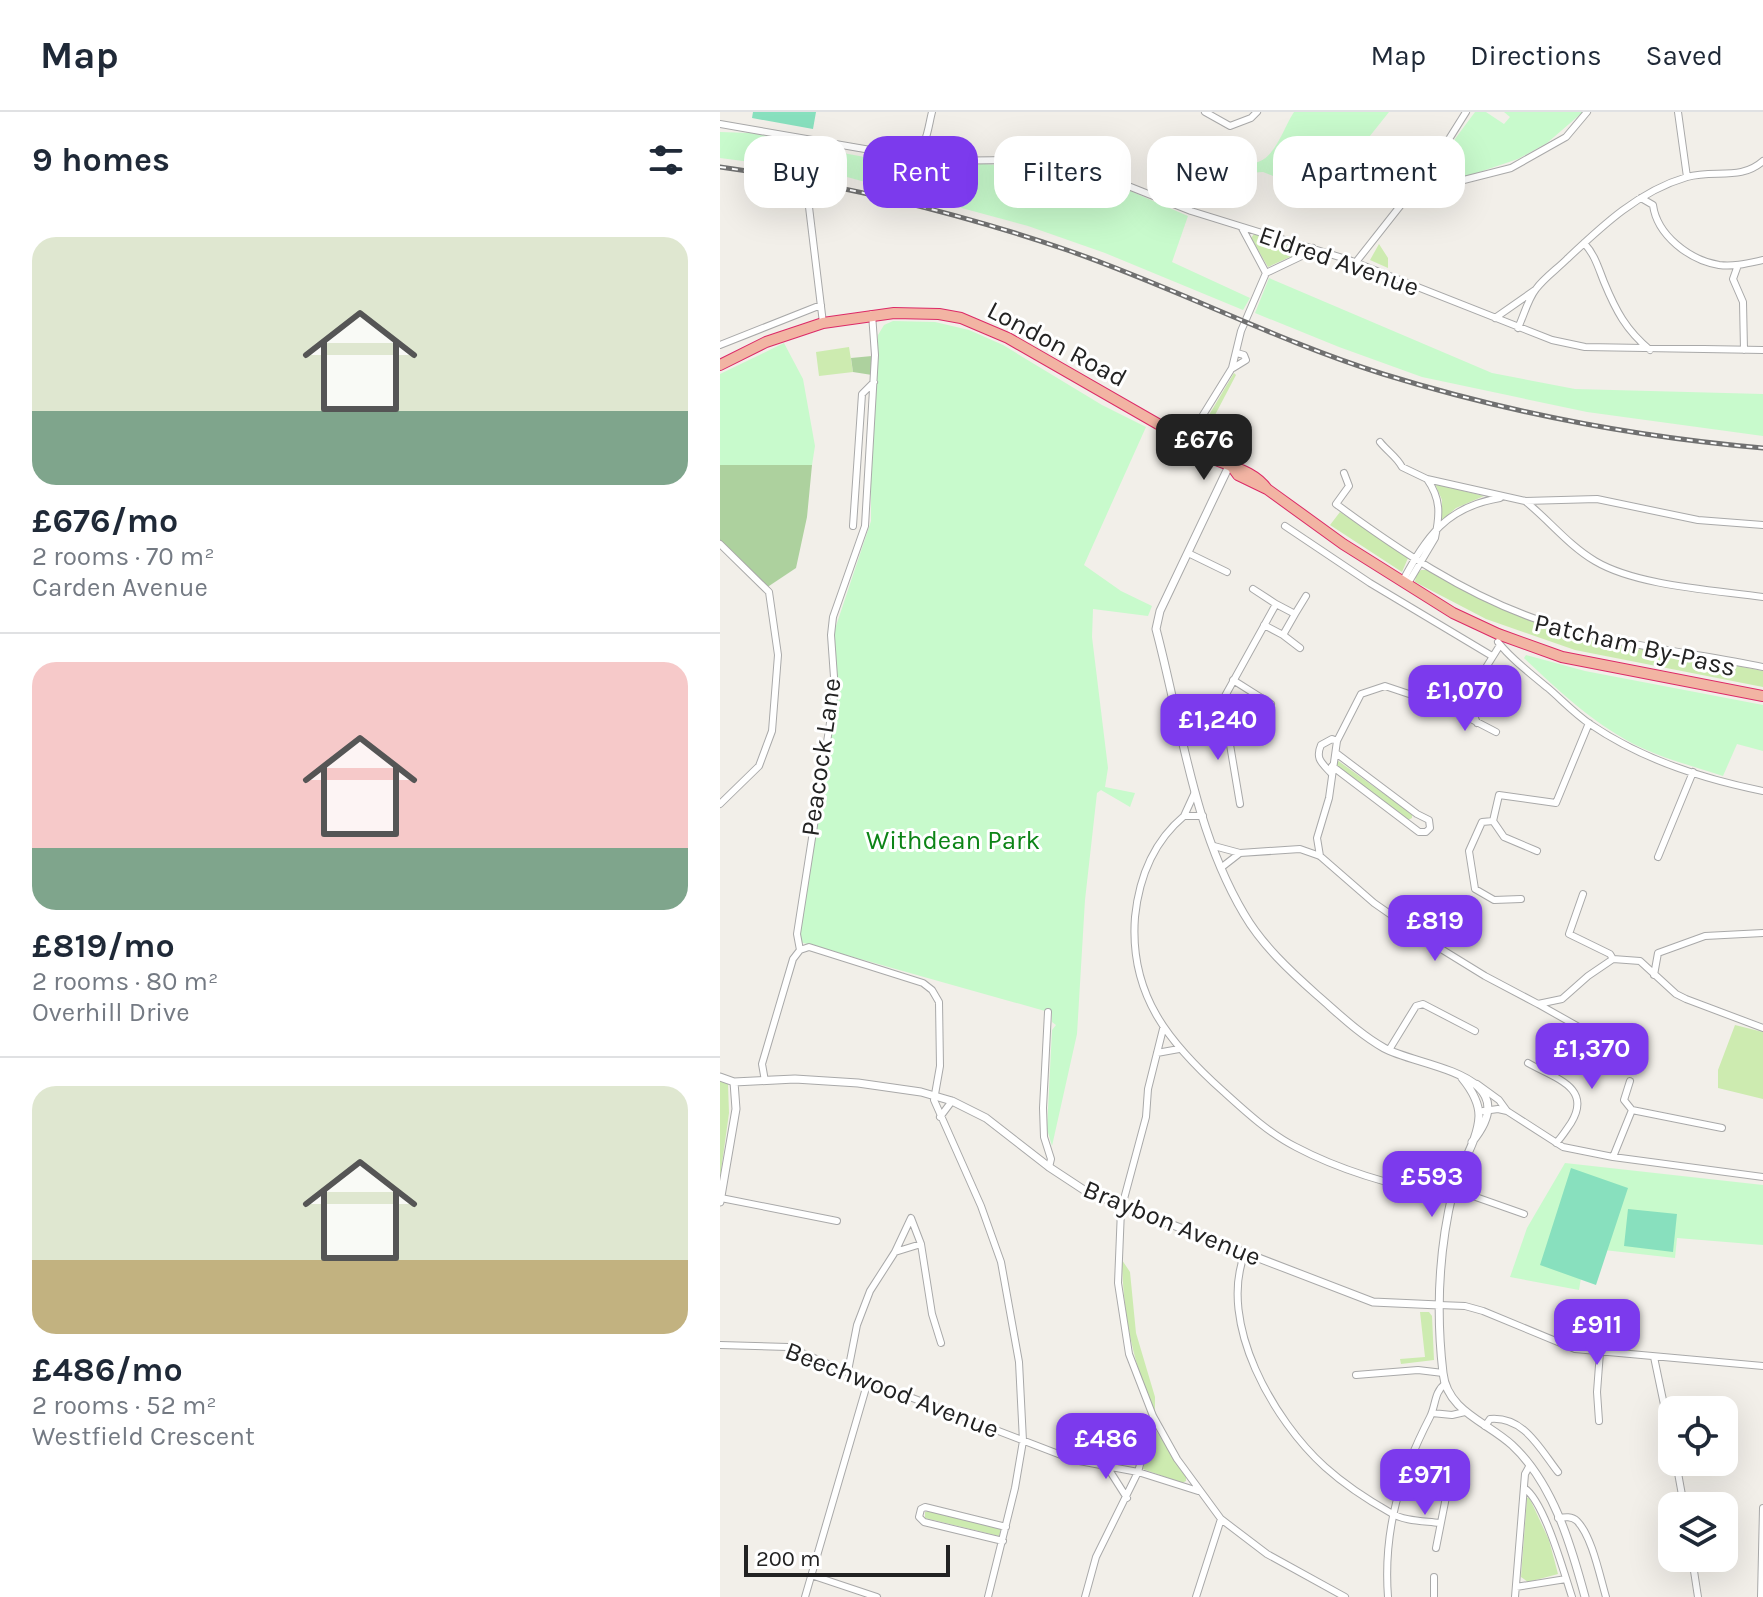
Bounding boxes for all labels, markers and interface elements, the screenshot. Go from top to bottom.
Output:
text: Map [40,33,119,78]
text: Map [1371,39,1426,72]
text: Directions [1470,39,1602,72]
text: Saved [1646,39,1723,72]
chip: Buy [744,136,847,208]
chip: Rent [863,136,978,208]
chip: Filters [994,136,1131,208]
chip: New [1147,136,1257,208]
chip: Apartment [1273,136,1465,208]
icon: filters [644,138,688,182]
text: 9 homes [32,140,170,180]
street label: Eldred Avenue [1255,219,1423,303]
icon: home [288,289,432,433]
street label: London Road [982,294,1132,394]
pin: £676 [1157,414,1251,482]
text: £676 [1174,424,1234,455]
text: £676/mo [32,501,178,541]
text: 2 rooms · 70 m² [32,541,215,572]
text: Carden Avenue [32,572,208,603]
street label: Patcham By-Pass [1531,607,1739,683]
pin: £1,070 [1400,665,1530,733]
text: £1,070 [1426,675,1504,706]
street label: Peacock Lane [795,676,847,838]
pin: £1,240 [1153,694,1283,762]
text: £1,240 [1178,704,1258,735]
icon: home [288,714,432,858]
park label: Withdean Park [866,825,1040,856]
pin: £819 [1388,895,1482,963]
text: £819 [1406,905,1464,936]
text: £819/mo [32,926,175,966]
text: 2 rooms · 80 m² [32,966,218,997]
text: Overhill Drive [32,997,190,1028]
pin: £1,370 [1527,1023,1657,1091]
text: £1,370 [1553,1033,1631,1064]
icon: home [288,1138,432,1282]
pin: £593 [1385,1151,1479,1219]
text: £593 [1401,1161,1463,1192]
street label: Braybon Avenue [1079,1173,1265,1273]
pin: £911 [1550,1299,1644,1367]
text: £911 [1572,1309,1622,1340]
street label: Beechwood Avenue [781,1335,1003,1445]
text: £486/mo [32,1350,183,1390]
text: 2 rooms · 52 m² [32,1390,217,1421]
map controls [1658,1396,1738,1572]
button: locate [1658,1396,1738,1476]
pin: £486 [1059,1413,1153,1481]
text: Westfield Crescent [32,1421,255,1452]
text: £486 [1074,1423,1138,1454]
pin: £971 [1378,1449,1472,1517]
text: £971 [1398,1459,1452,1490]
button: layers [1658,1492,1738,1572]
scale bar [744,1541,950,1577]
text: 200 m [756,1546,821,1572]

